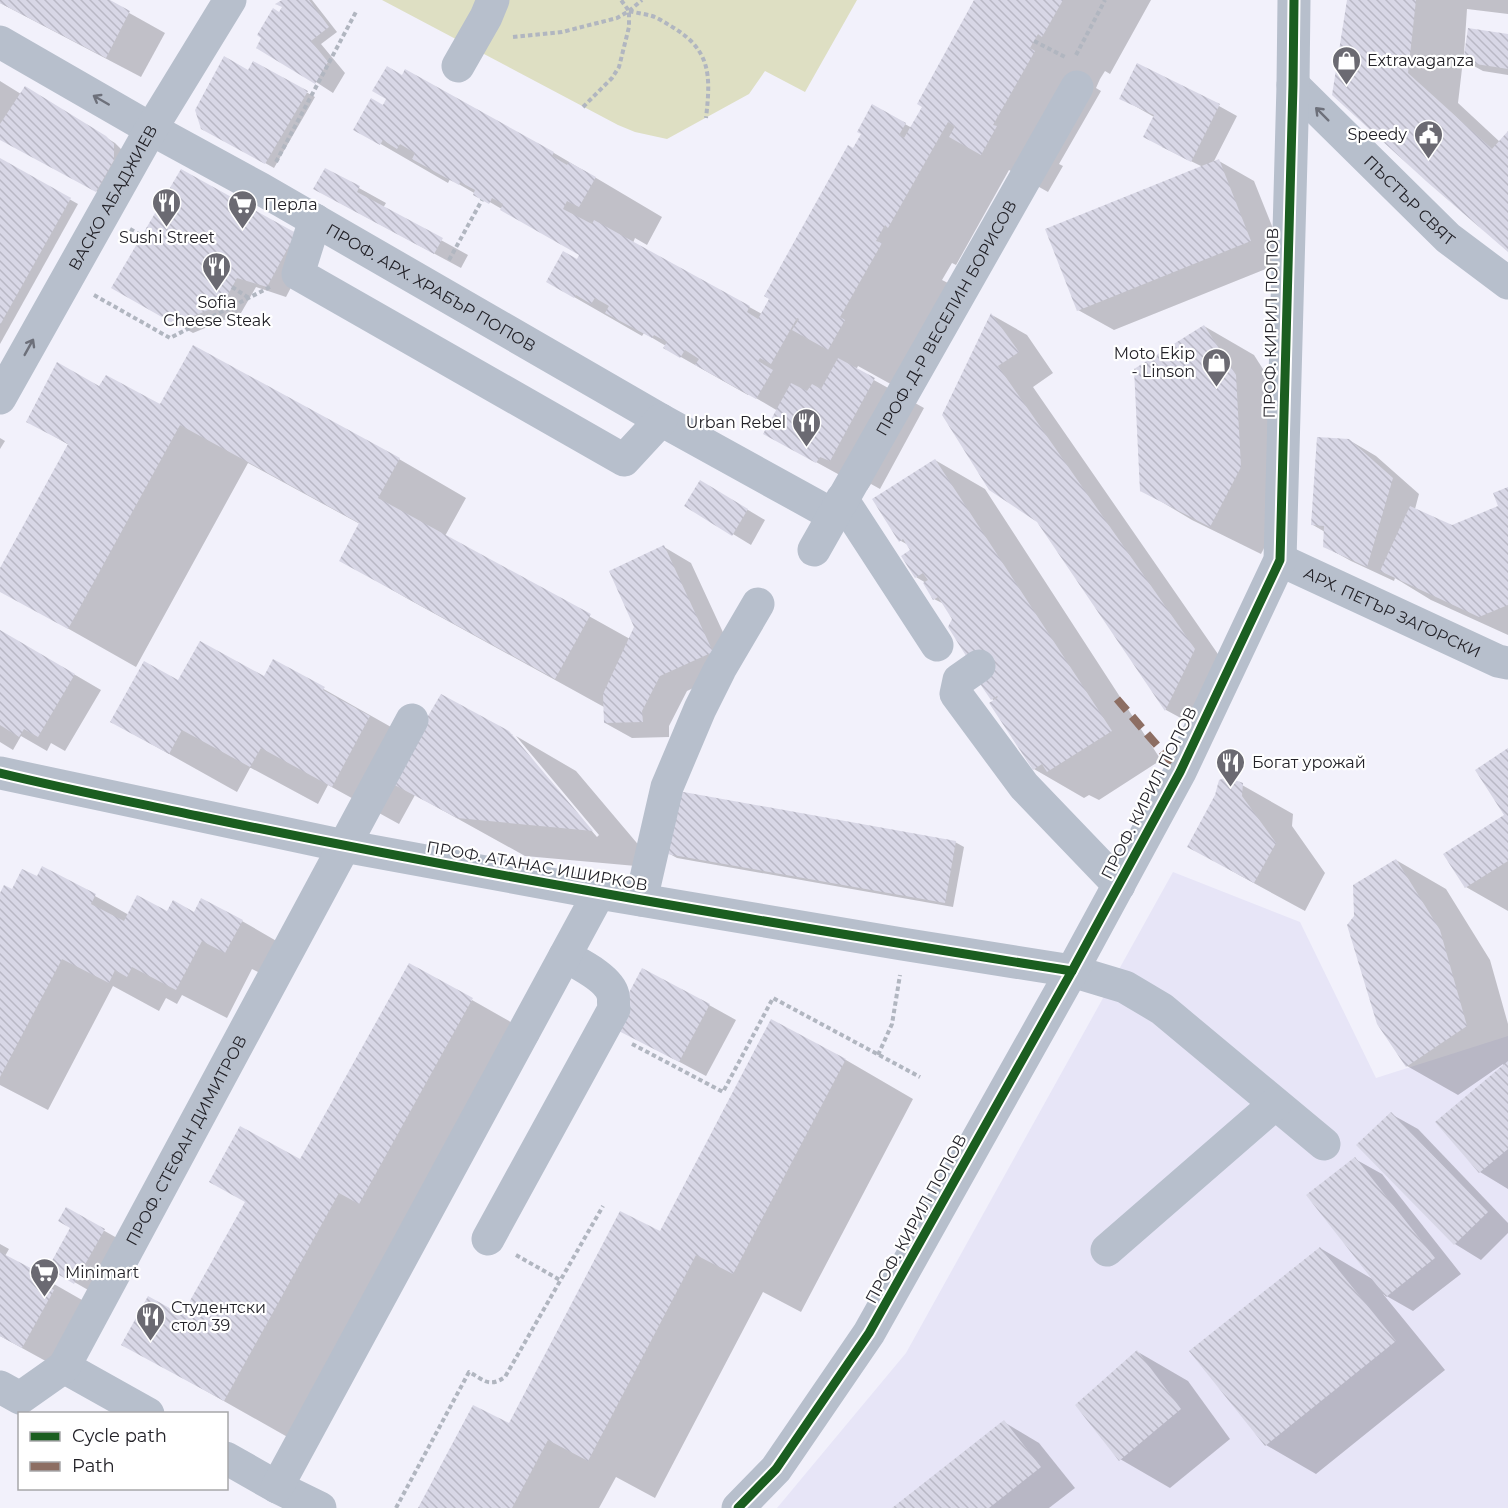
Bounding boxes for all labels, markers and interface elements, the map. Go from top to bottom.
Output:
shop icon: Extravaganza [1330,44,1362,86]
place label: Extravaganza [1367,51,1474,70]
one-way arrow [93,93,110,105]
one-way arrow [1315,107,1330,122]
public building icon: Speedy [1412,118,1444,160]
street label: ВАСКО АБАДЖИЕВ [64,121,161,273]
place label: Speedy [1348,125,1407,144]
street label: ПЪСТЪР СВЯТ [1360,151,1459,250]
restaurant icon: Sushi Street [151,186,183,228]
supermarket icon: Перла [227,188,259,230]
place label: Перла [264,195,317,214]
street label: ПРОФ. Д-Р ВЕСЕЛИН БОРИСОВ [871,197,1020,439]
street label: ПРОФ. АРХ. ХРАБЪР ПОПОВ [323,219,539,355]
street label: ПРОФ. КИРИЛ ПОПОВ [1260,227,1282,419]
place label: Sushi Street [119,228,216,247]
restaurant icon: Sofia Cheese Steak [201,250,233,292]
place label: Sofia Cheese Steak [163,293,271,330]
one-way arrow [24,339,35,357]
place label: Moto Ekip - Linson [1114,344,1195,381]
shop icon: Moto Ekip - Linson [1200,346,1232,388]
restaurant icon: Urban Rebel [791,406,823,448]
place label: Urban Rebel [686,413,786,432]
street label: АРХ. ПЕТЪР ЗАГОРСКИ [1301,563,1484,661]
street label: ПРОФ. КИРИЛ ПОПОВ [1097,704,1201,882]
restaurant icon: Богат урожай [1215,746,1247,788]
place label: Богат урожай [1252,753,1366,772]
street label: ПРОФ. АТАНАС ИШИРКОВ [425,837,649,895]
street label: ПРОФ. СТЕФАН ДИМИТРОВ [122,1032,250,1249]
street label: ПРОФ. КИРИЛ ПОПОВ [861,1131,971,1307]
supermarket icon: Minimart [28,1256,60,1298]
place label: Minimart [65,1263,140,1282]
place label: Студентски стол 39 [171,1298,266,1335]
restaurant icon: Студентски стол 39 [134,1300,166,1342]
legend [18,1412,228,1490]
text: Cycle path [72,1425,167,1447]
text: Path [72,1455,115,1477]

